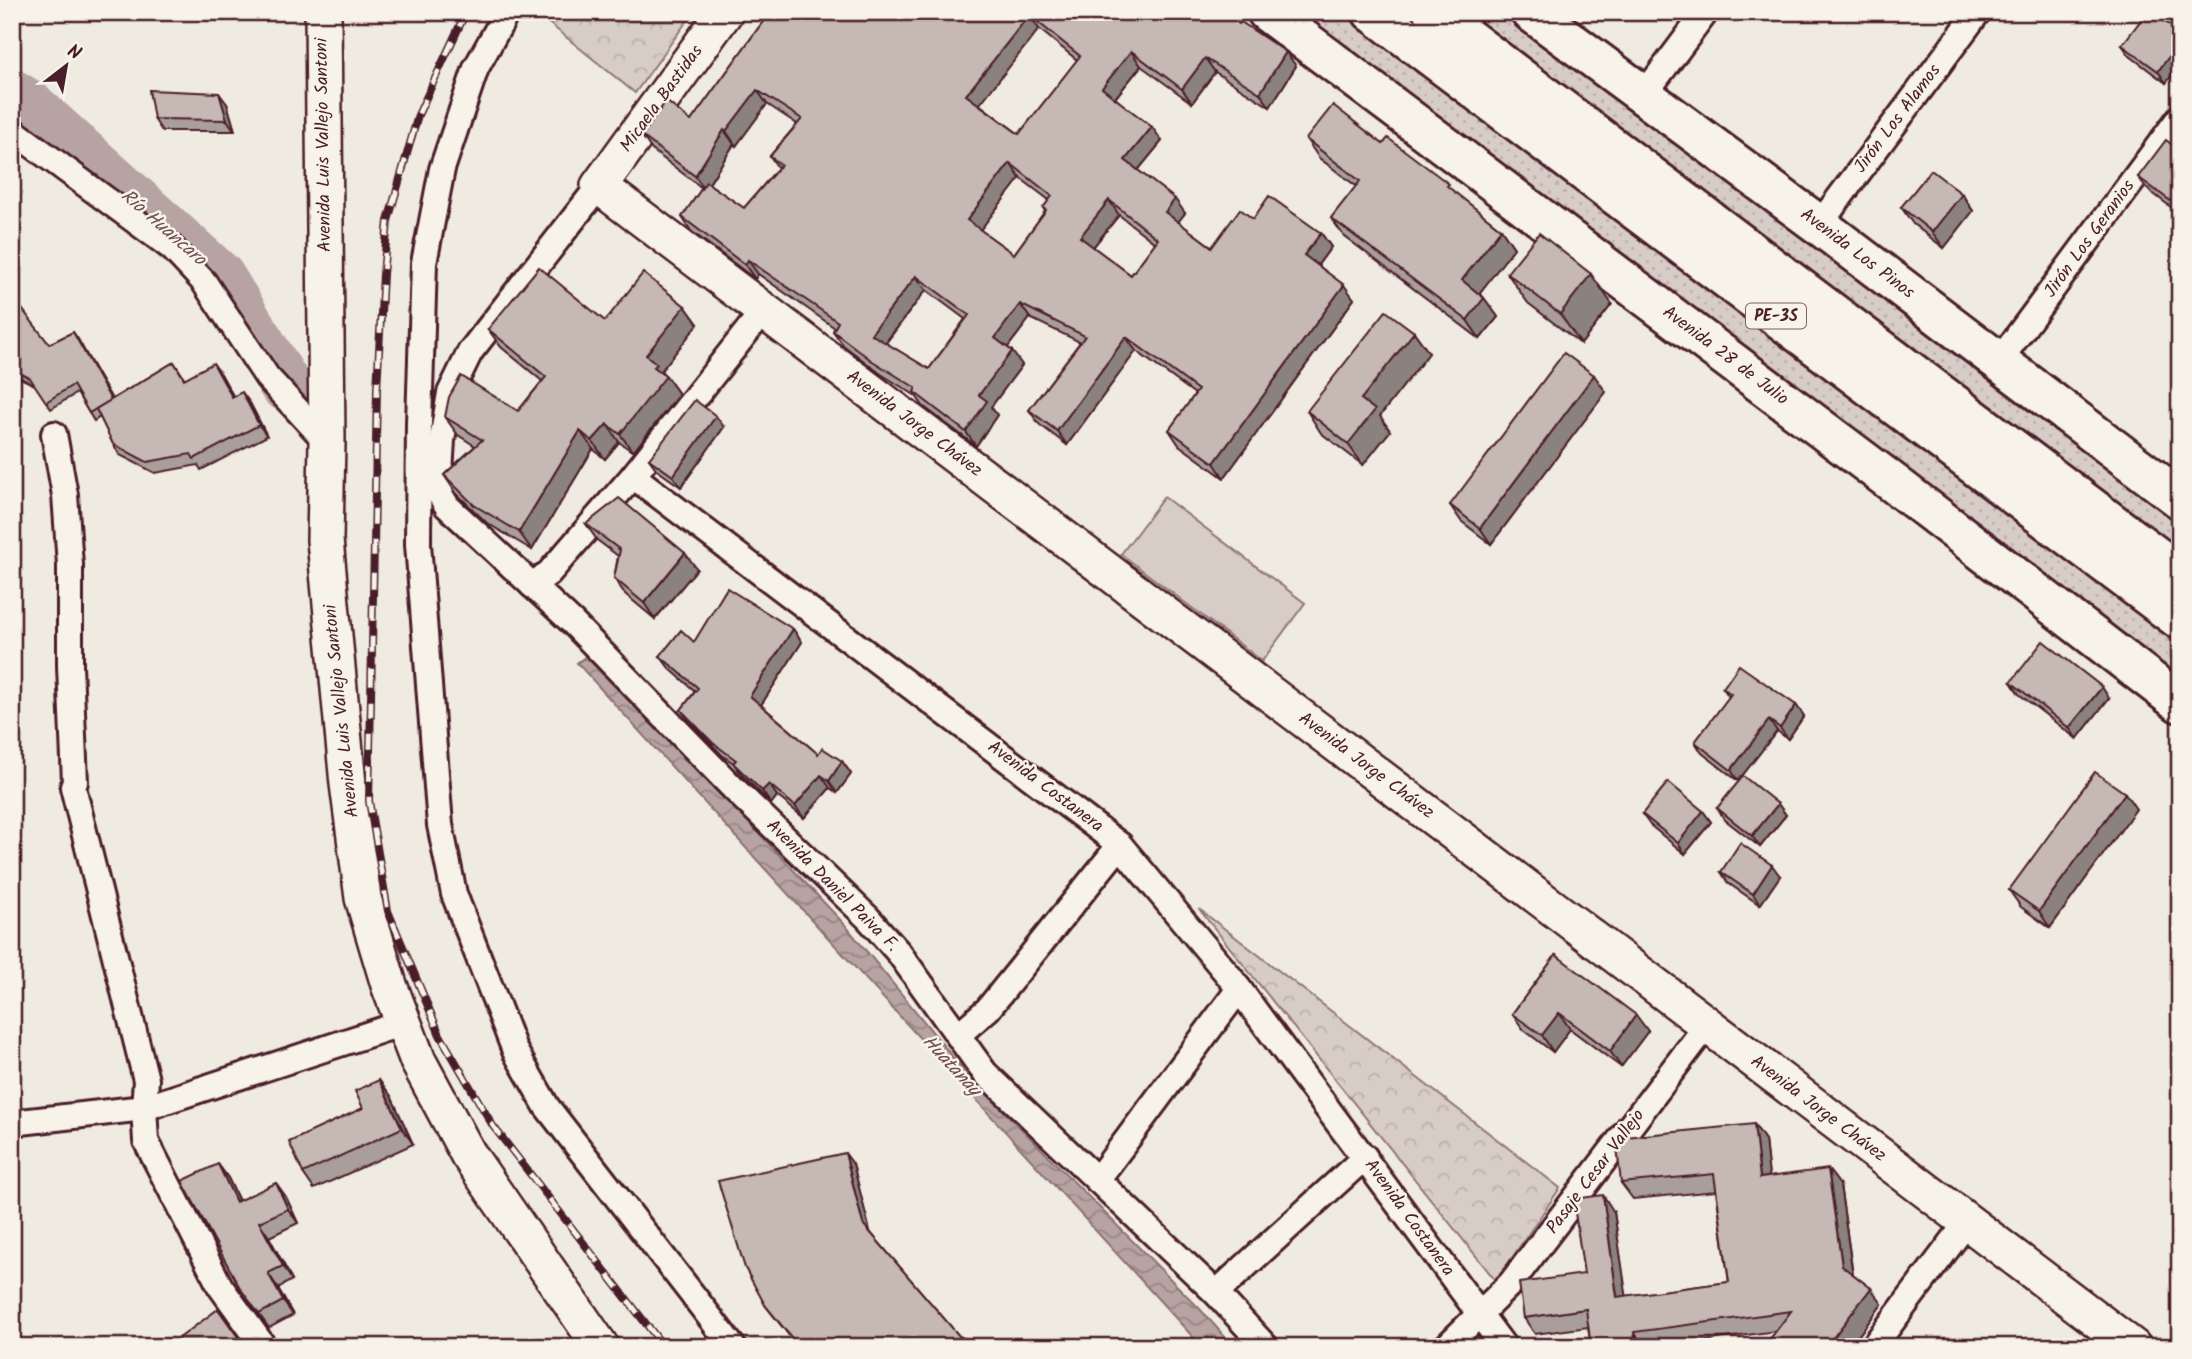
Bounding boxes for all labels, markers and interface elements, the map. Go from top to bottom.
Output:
north arrow [32,32,102,102]
text: N [61,37,87,69]
street label: Avenida Luis Vallejo Santoni [308,37,340,252]
street label: Micaela Bastidas [613,39,711,159]
street label: Jirón Los Alamos [1847,58,1949,180]
street label: Jirón Los Geranios [2037,174,2143,304]
water label: Río Huancaro [114,182,214,275]
street label: Avenida Los Pinos [1793,201,1921,307]
street label: Avenida 28 de Julio [1656,299,1794,413]
road number: PE-3S [1746,304,1806,328]
street label: Avenida Jorge Chávez [840,363,988,485]
street label: Avenida Luis Vallejo Santoni [316,602,368,819]
street label: Avenida Jorge Chávez [1292,705,1440,827]
street label: Avenida Costanera [981,734,1109,840]
street label: Avenida Daniel Paiva F. [759,813,905,959]
water label: Huatanay [914,1028,990,1106]
street label: Avenida Jorge Chávez [1744,1048,1892,1170]
street label: Pasaje Cesar Vallejo [1539,1103,1653,1241]
street label: Avenida Costanera [1356,1153,1462,1283]

